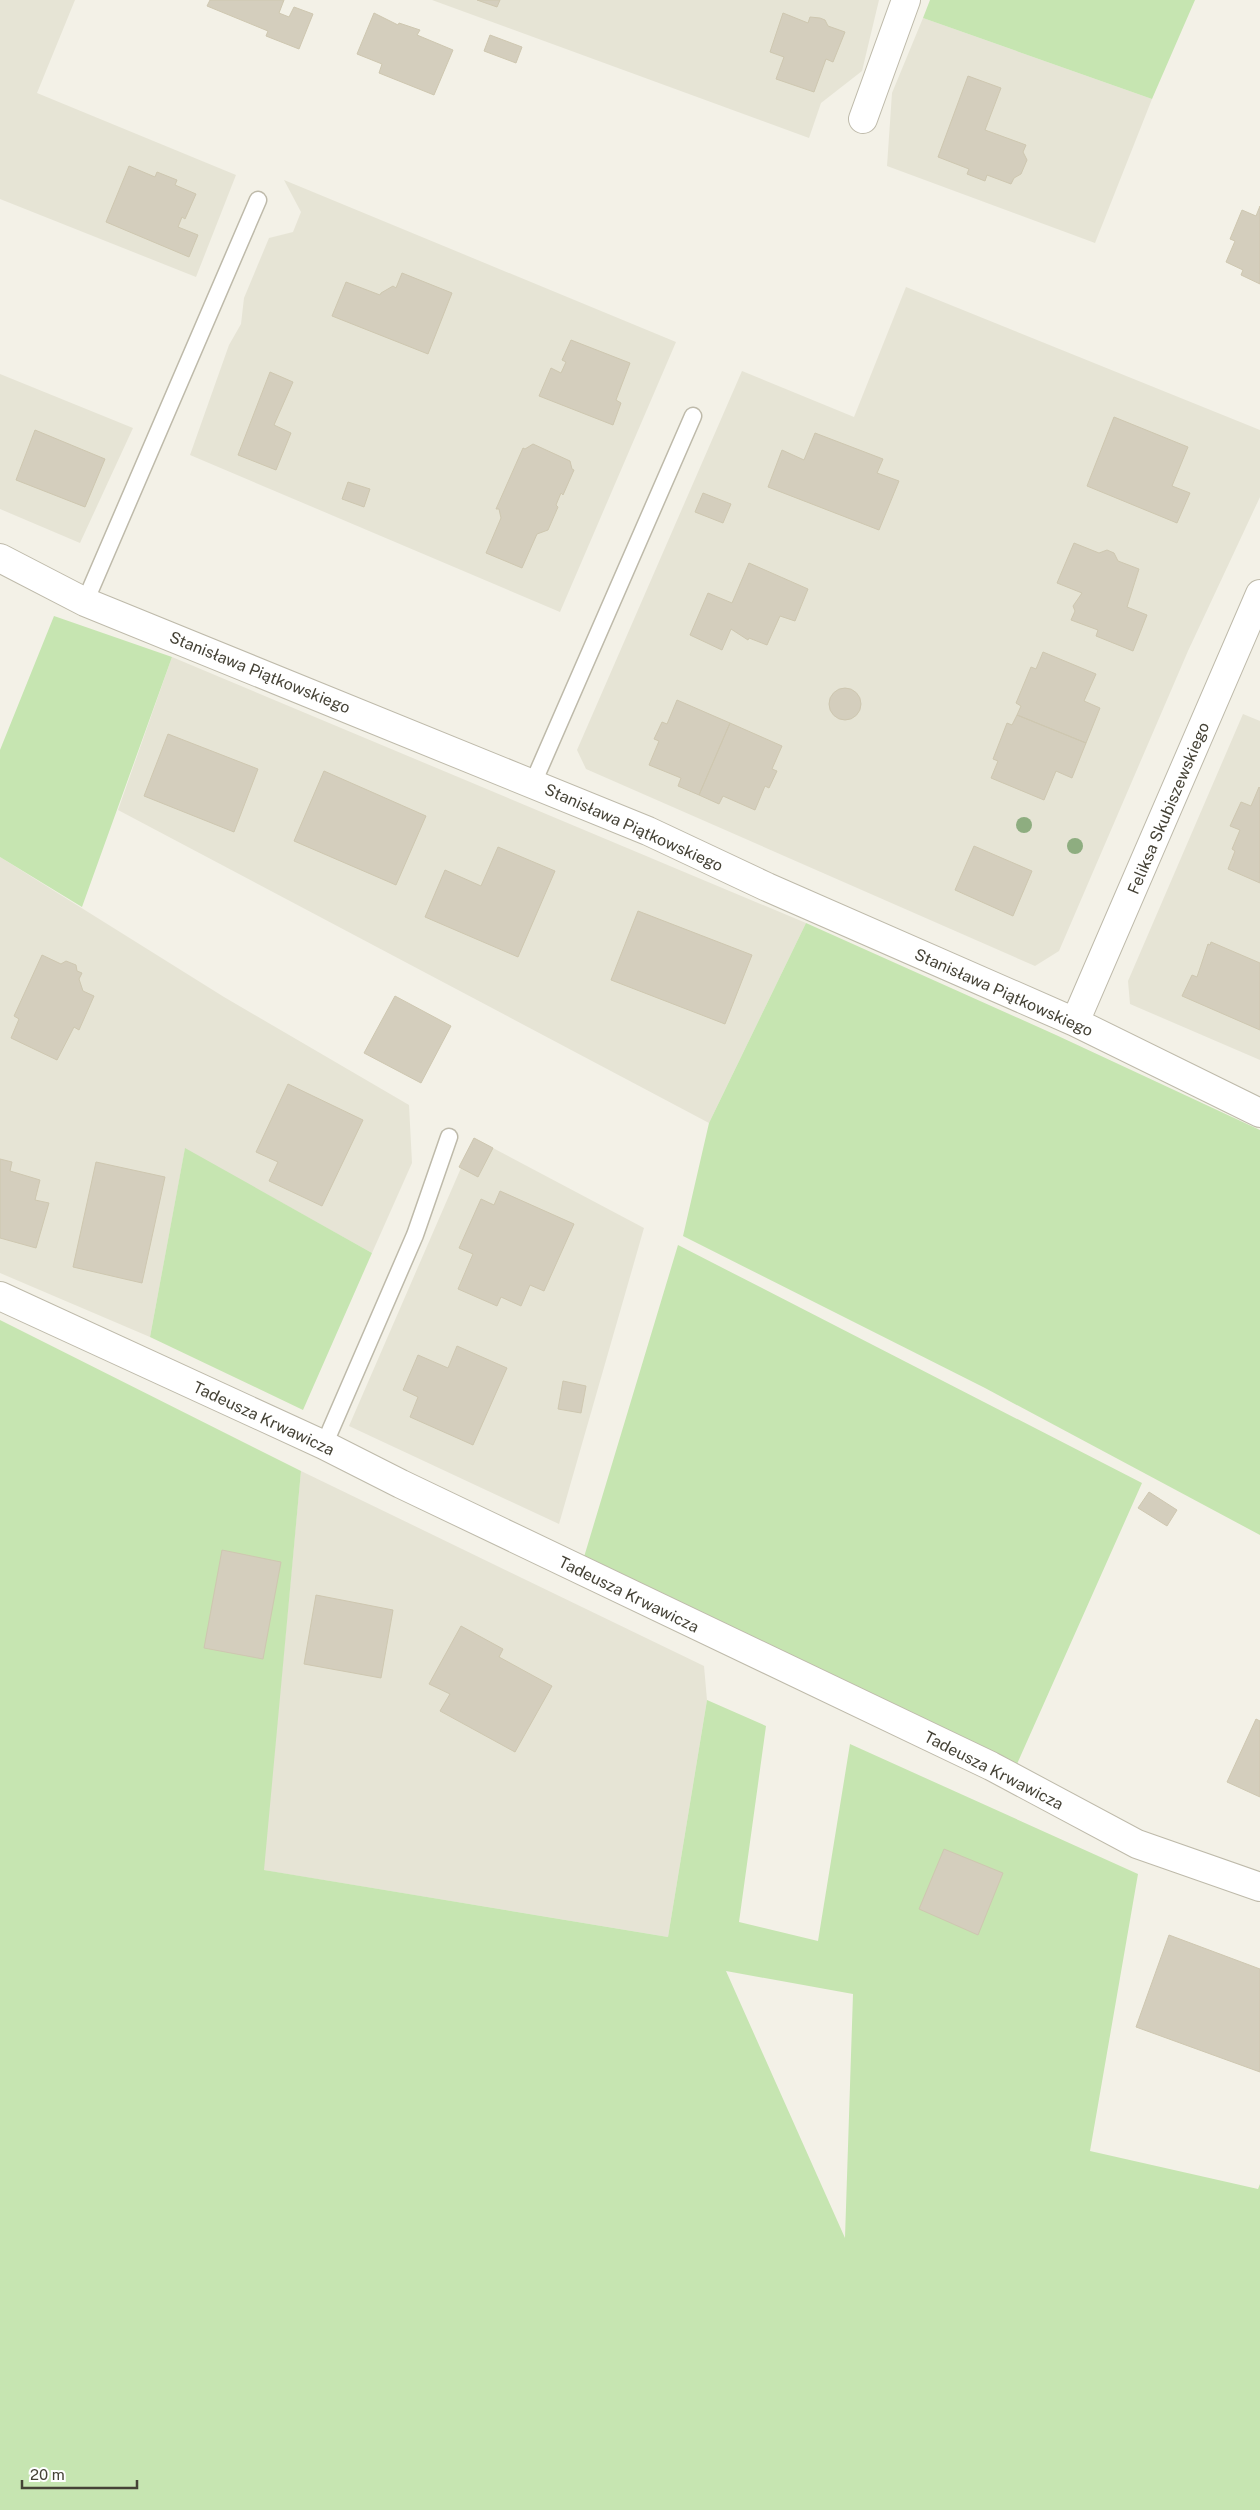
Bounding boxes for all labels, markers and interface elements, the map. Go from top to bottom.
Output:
street label: Stanisława Piątkowskiego [167,627,353,717]
street label: Feliksa Skubiszewskiego [1124,719,1213,897]
street label: Stanisława Piątkowskiego [542,779,726,875]
street label: Stanisława Piątkowskiego [912,944,1096,1040]
street label: Tadeusza Krwawicza [190,1377,337,1460]
street label: Tadeusza Krwawicza [556,1552,702,1637]
street label: Tadeusza Krwawicza [921,1727,1067,1814]
scale bar [22,2458,138,2490]
text: 20 m [30,2466,65,2483]

